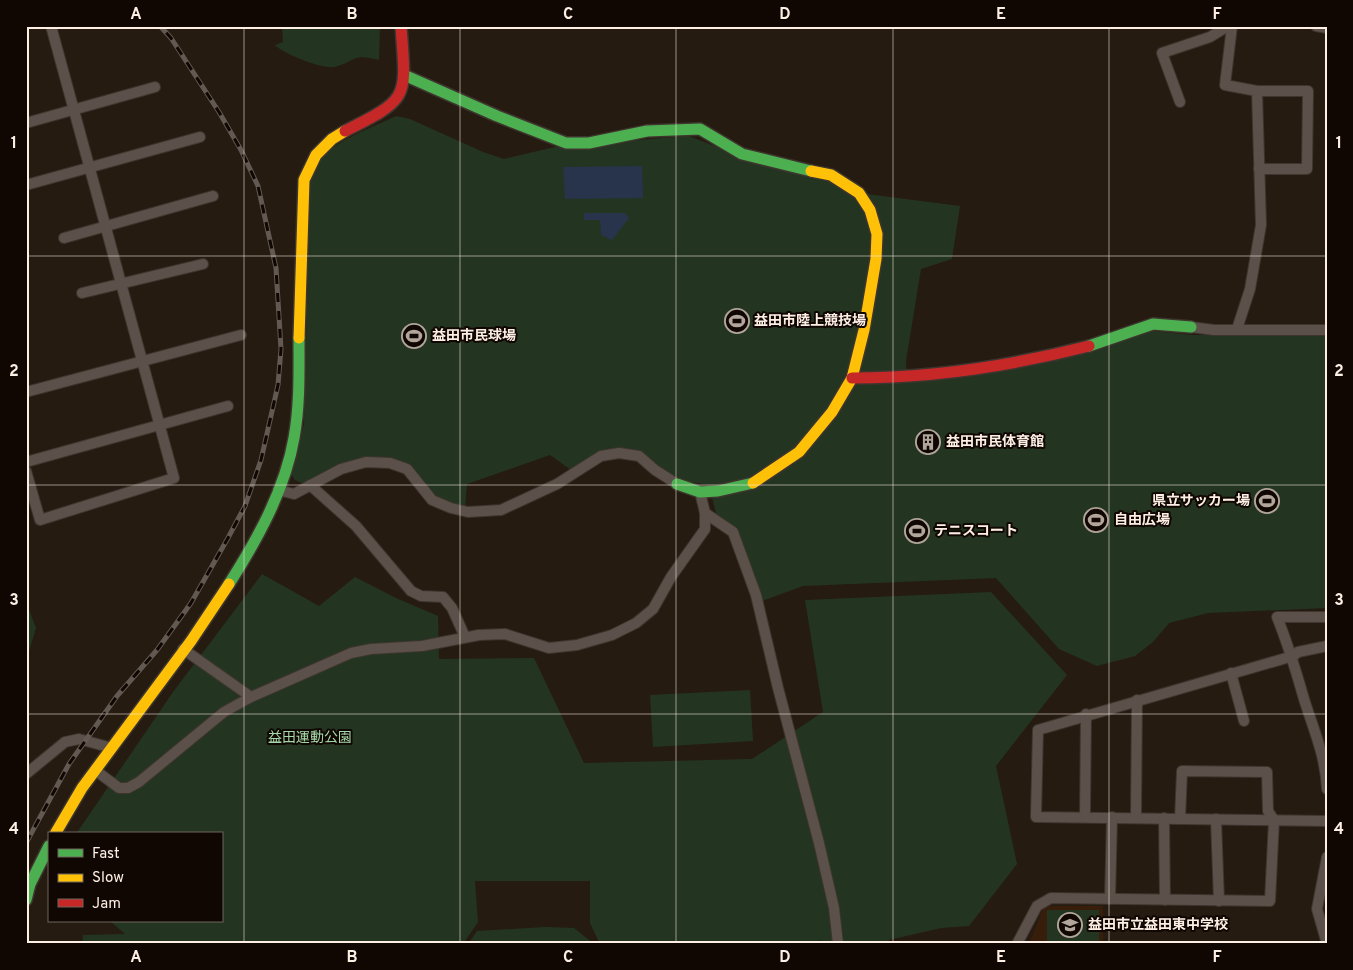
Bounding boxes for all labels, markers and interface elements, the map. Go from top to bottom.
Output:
text: A [130,5,142,25]
text: B [346,5,358,25]
text: C [563,5,573,25]
text: D [779,5,791,25]
text: E [996,5,1006,25]
text: F [1212,5,1222,25]
text: 1 [11,134,17,154]
text: 1 [1336,134,1342,154]
sports icon: 益田市陸上競技場 [724,308,750,334]
place label: 益田市陸上競技場 [754,313,866,330]
sports icon: 益田市民球場 [401,323,427,349]
place label: 益田市民球場 [432,328,516,345]
text: 2 [9,362,19,382]
text: 2 [1334,362,1344,382]
building icon: 益田市民体育館 [915,429,941,455]
place label: 益田市民体育館 [946,434,1044,451]
sports icon: 県立サッカー場 [1254,488,1280,514]
place label: 県立サッカー場 [1152,493,1250,510]
sports icon: 自由広場 [1083,507,1109,533]
place label: 自由広場 [1114,512,1170,529]
sports icon: テニスコート [904,518,930,544]
place label: テニスコート [934,523,1018,540]
text: 3 [9,591,19,611]
text: 3 [1334,591,1344,611]
park label: 益田運動公園 [268,730,352,747]
text: 4 [9,820,19,840]
text: 4 [1334,820,1344,840]
legend [48,832,222,922]
text: Fast [92,845,120,864]
text: Slow [92,869,124,888]
text: Jam [92,895,121,914]
school or university icon: 益田市立益田東中学校 [1057,912,1083,938]
place label: 益田市立益田東中学校 [1088,917,1228,934]
text: A [130,948,142,968]
text: B [346,948,358,968]
text: C [563,948,573,968]
text: D [779,948,791,968]
text: E [996,948,1006,968]
text: F [1212,948,1222,968]

